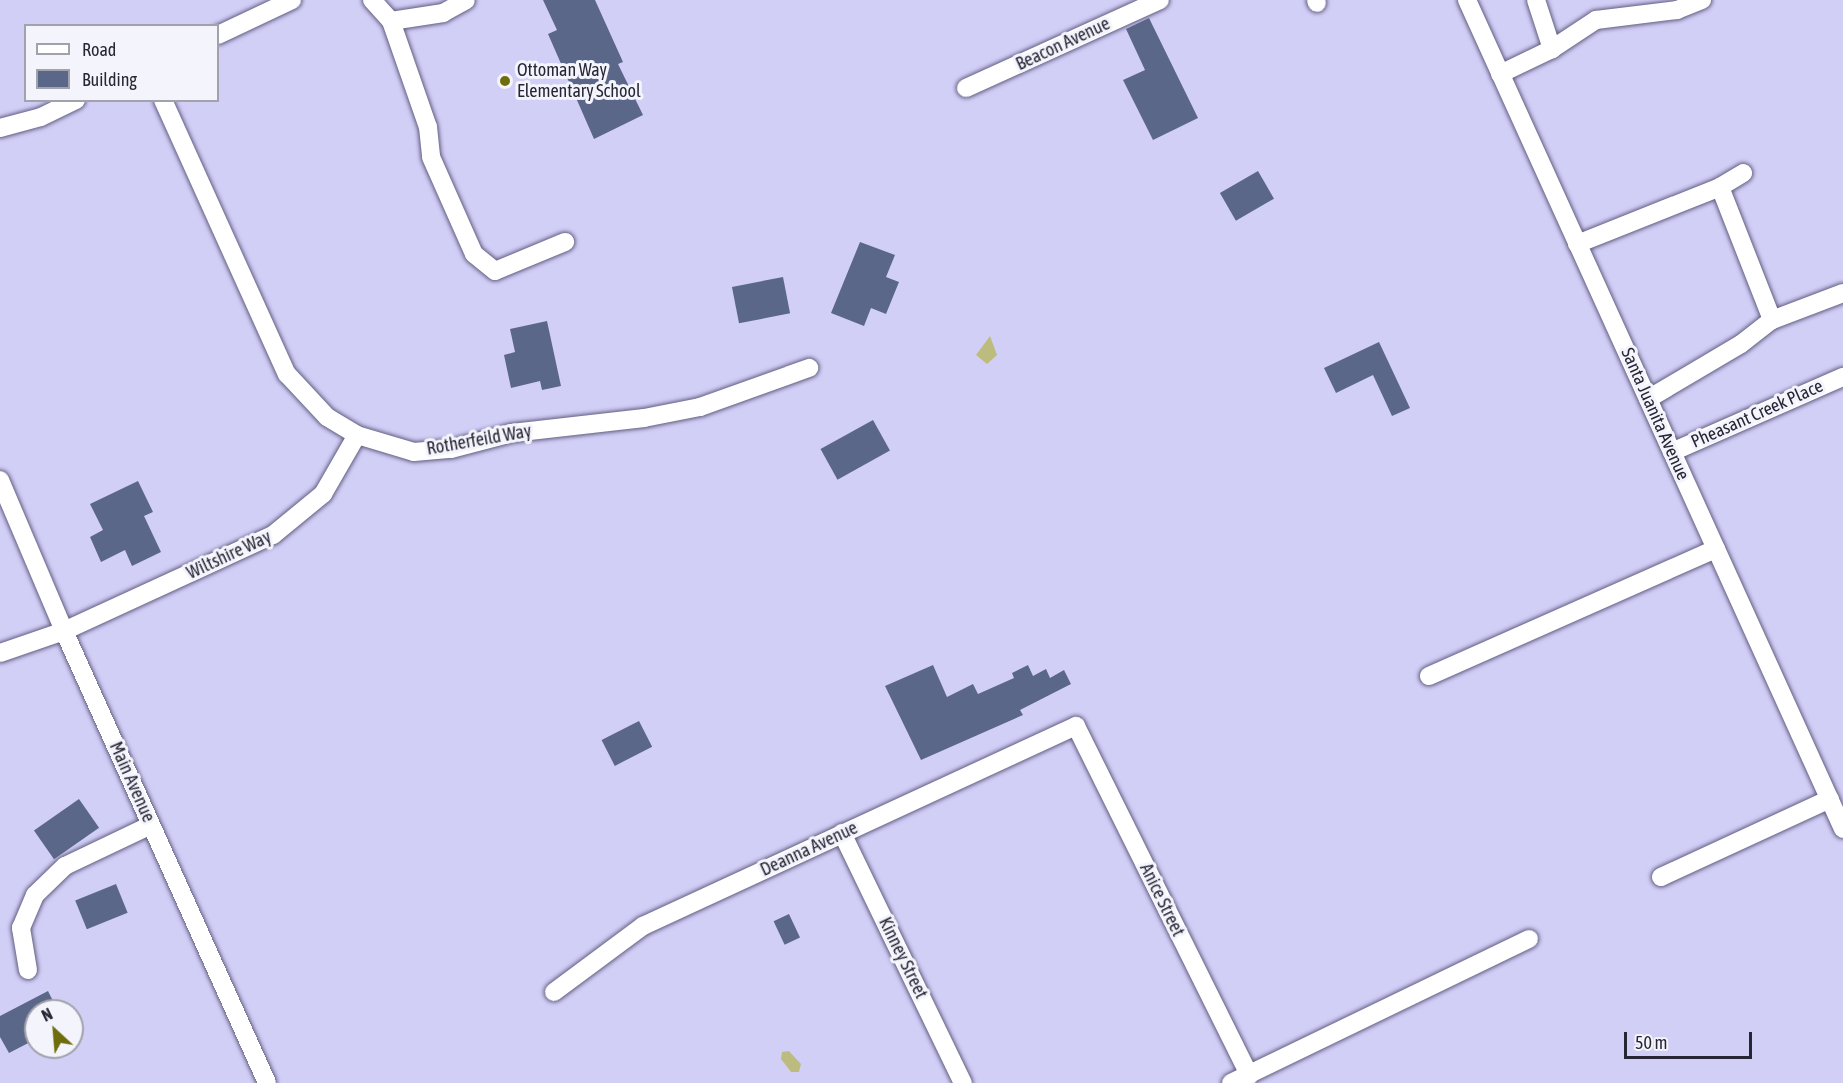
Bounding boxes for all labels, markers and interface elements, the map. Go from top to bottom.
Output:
street label: Beacon Avenue [1013,13,1113,75]
legend [24,24,219,102]
text: Road [82,39,116,60]
place label: Ottoman Way Elementary School [517,60,641,103]
text: Building [82,69,137,90]
marker: Ottoman Way Elementary School [498,74,512,88]
street label: Santa Juanita Avenue [1616,345,1694,483]
street label: Pheasant Creek Place [1688,375,1826,453]
street label: Rotherfeild Way [425,420,533,460]
street label: Wiltshire Way [183,526,275,584]
street label: Main Avenue [105,739,159,825]
street label: Deanna Avenue [757,817,861,881]
street label: Anice Street [1135,860,1189,940]
street label: Kinney Street [874,914,932,1002]
north arrow [24,999,84,1059]
text: N [39,1004,55,1025]
scale bar [1627,1020,1754,1058]
text: 50 m [1635,1032,1667,1053]

